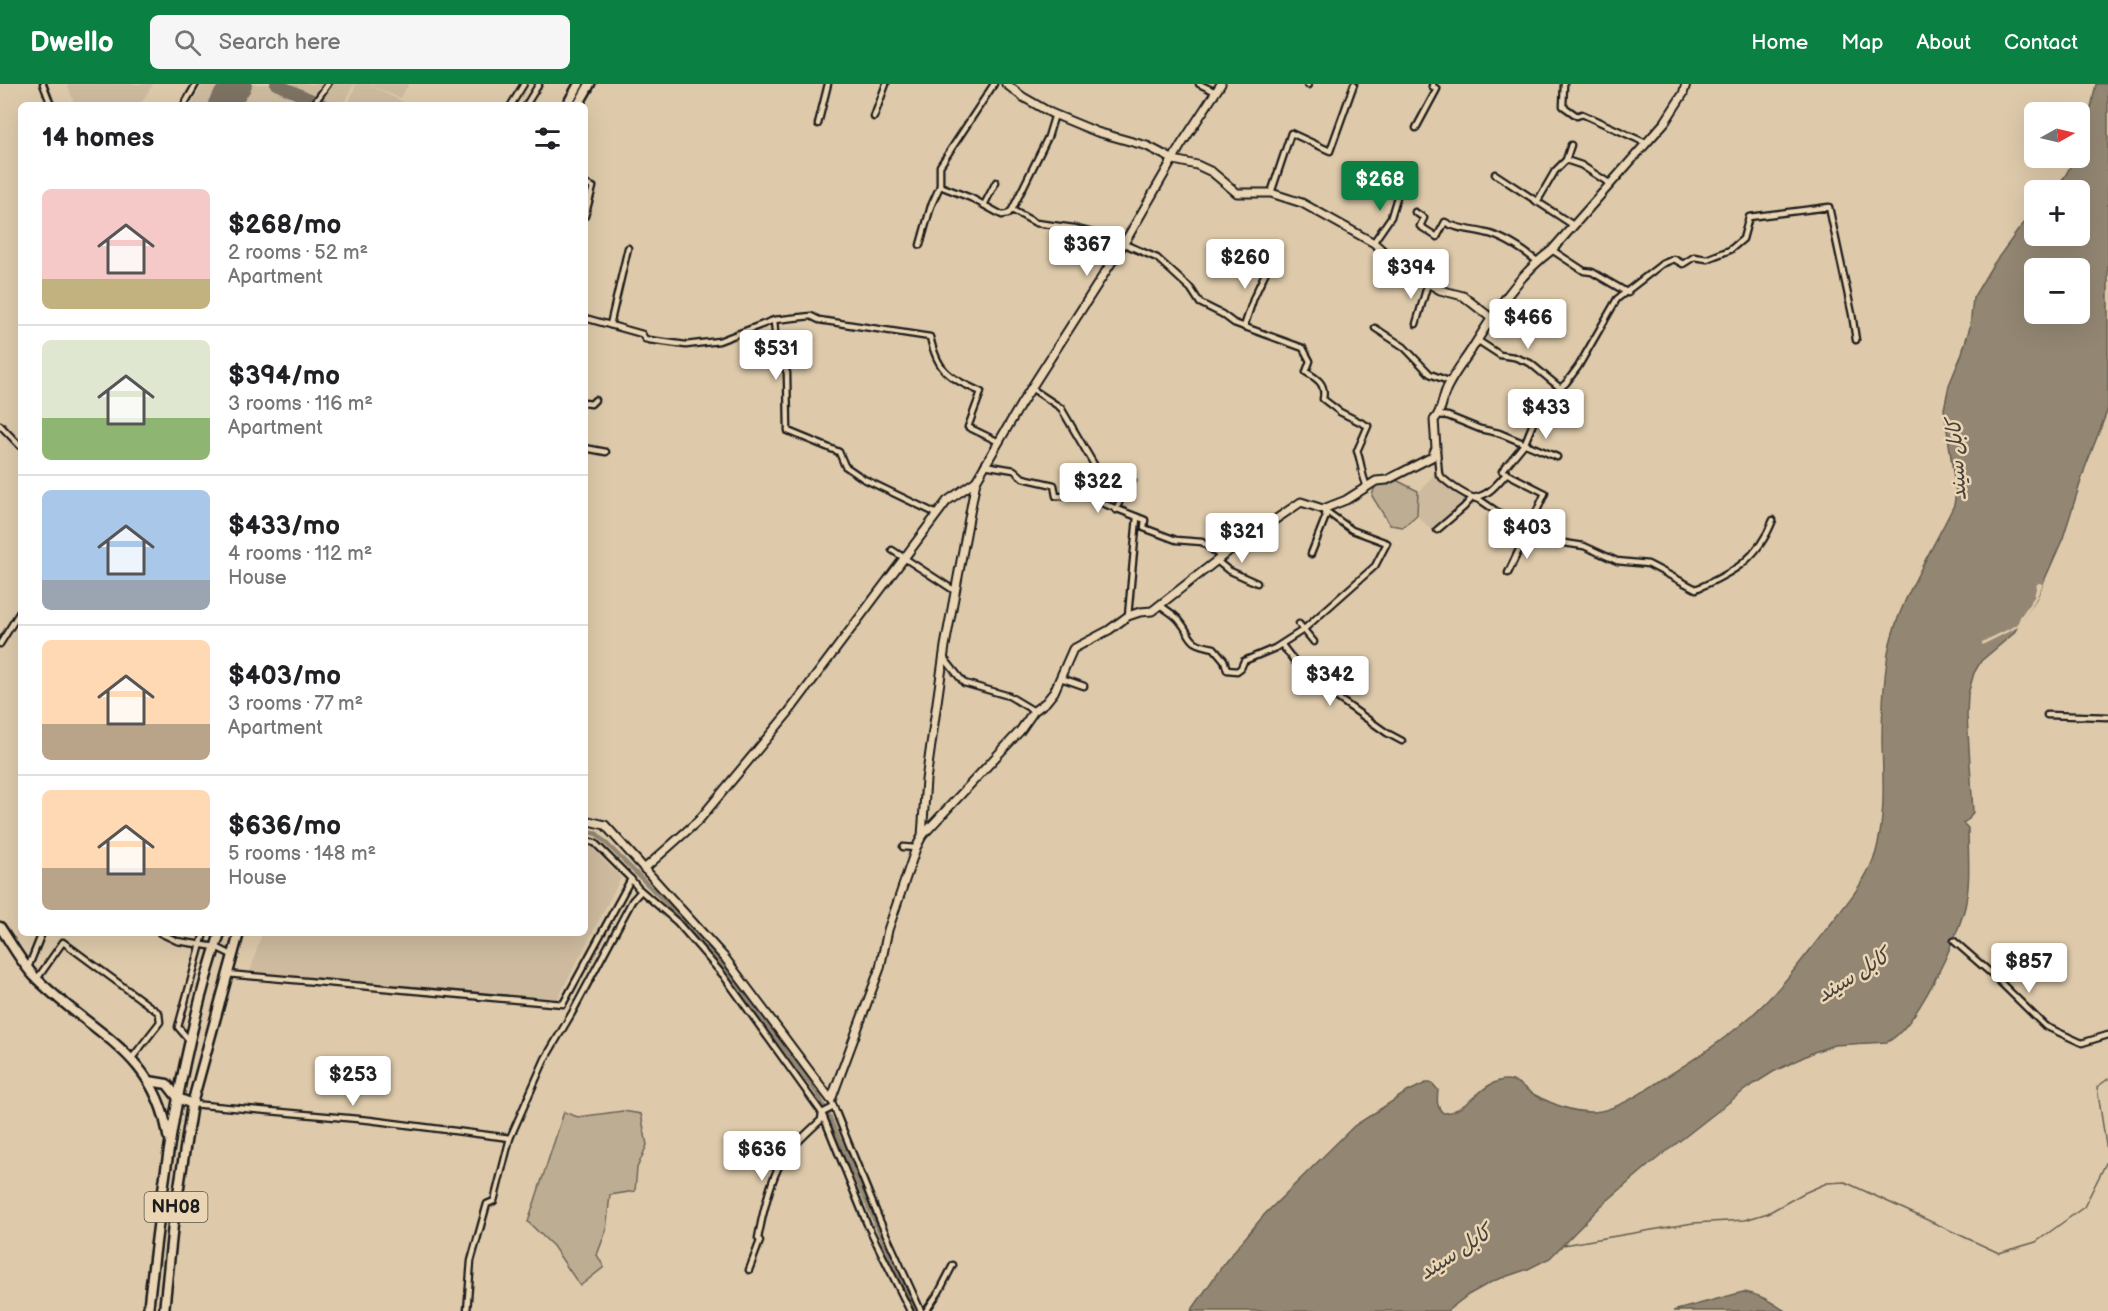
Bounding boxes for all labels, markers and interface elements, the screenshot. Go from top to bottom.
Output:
search box [150,15,570,69]
text: Dwello [30,26,114,59]
icon: search [171,26,204,59]
text: Search here [219,29,341,56]
text: Home [1751,30,1808,55]
text: Map [1841,30,1883,55]
text: About [1916,30,1971,55]
text: Contact [2004,30,2078,55]
north arrow [2024,102,2090,168]
map controls [2024,102,2090,324]
icon: filters [531,122,564,155]
text: 14 homes [42,123,154,154]
pin: $268 [1344,161,1416,212]
text: $268 [1355,168,1405,192]
button: + [2024,180,2090,246]
text: $268/mo [228,210,341,241]
icon: home [90,213,162,285]
pin: $367 [1051,226,1123,277]
text: $367 [1063,233,1111,257]
pin: $260 [1209,239,1281,290]
text: 2 rooms · 52 m² [228,241,368,265]
text: $260 [1220,246,1270,270]
pin: $394 [1375,249,1447,300]
text: $394 [1387,256,1435,280]
button: − [2024,258,2090,324]
text: Apartment [228,265,323,289]
pin: $466 [1492,299,1564,350]
text: $466 [1503,306,1553,330]
pin: $531 [740,330,812,381]
text: $531 [754,337,798,361]
text: $394/mo [228,361,340,392]
icon: home [90,364,162,436]
pin: $433 [1510,389,1582,440]
text: 3 rooms · 116 m² [228,392,373,416]
text: $433 [1522,396,1570,420]
water label: کابل سيند [1941,415,1972,501]
text: Apartment [228,416,323,440]
pin: $322 [1062,463,1134,514]
text: $322 [1074,470,1122,494]
pin: $403 [1491,509,1563,560]
text: $433/mo [228,511,340,542]
pin: $321 [1206,513,1278,564]
icon: home [90,514,162,586]
text: $403 [1502,516,1552,540]
text: $321 [1220,520,1264,544]
text: 4 rooms · 112 m² [228,542,372,566]
text: House [228,566,287,590]
pin: $342 [1294,656,1366,707]
text: $403/mo [228,661,341,692]
text: $342 [1306,663,1354,687]
icon: home [90,664,162,736]
text: 3 rooms · 77 m² [228,692,363,716]
text: Apartment [228,716,323,740]
text: $636/mo [228,811,341,842]
icon: home [90,814,162,886]
text: 5 rooms · 148 m² [228,842,376,866]
text: House [228,866,287,890]
water label: کابل سيند [1812,941,1898,1008]
pin: $857 [1993,943,2065,994]
text: $857 [2005,950,2053,974]
pin: $253 [317,1056,389,1107]
text: $253 [329,1063,377,1087]
pin: $636 [726,1131,798,1182]
text: $636 [737,1138,787,1162]
road number: NH08 [144,1192,207,1222]
water label: کابل سيند [1414,1218,1499,1285]

